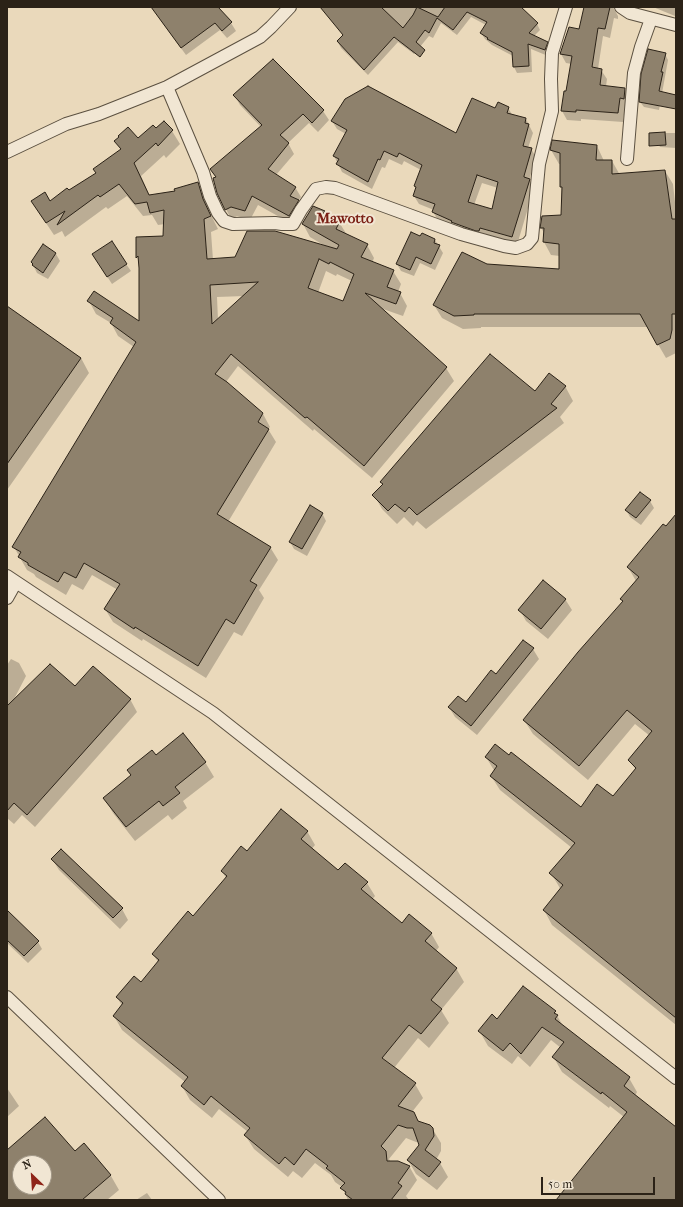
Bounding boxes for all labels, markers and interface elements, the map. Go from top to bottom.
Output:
district label: Mawotto [316,210,374,228]
north arrow [12,1155,52,1195]
text: N [21,1157,34,1172]
scale bar [543,1169,657,1195]
text: 50 m [548,1177,572,1191]

